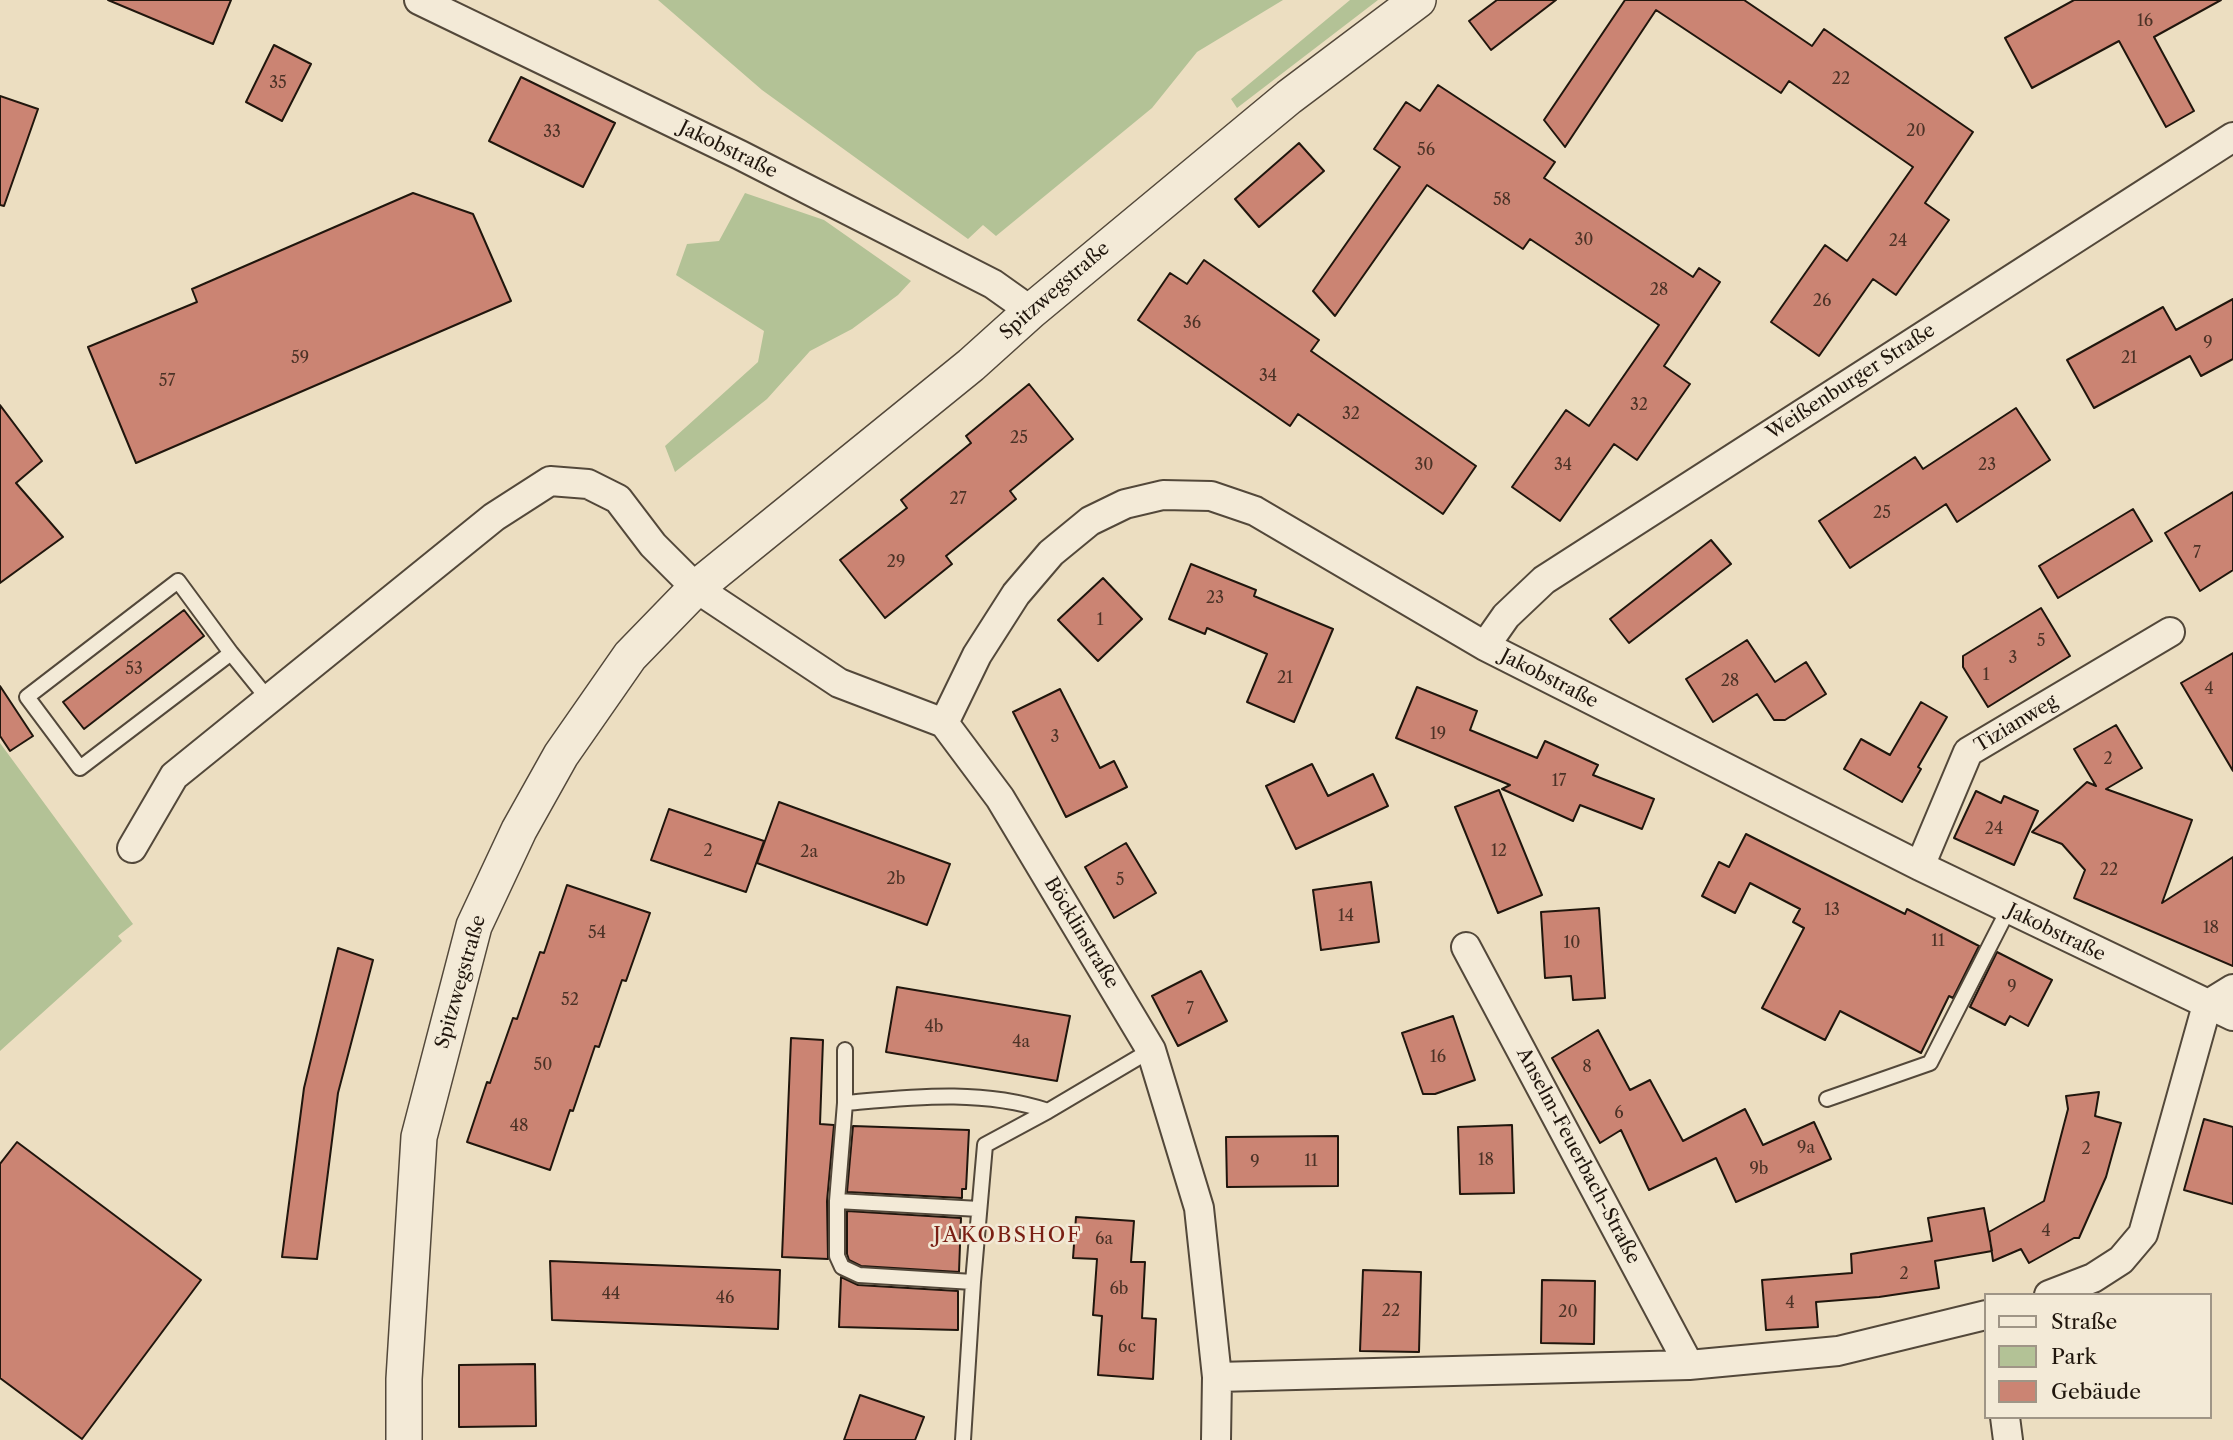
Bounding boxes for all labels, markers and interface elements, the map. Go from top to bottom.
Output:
house number: 16 [2137,11,2153,31]
house number: 22 [1832,69,1850,89]
house number: 35 [269,73,287,93]
street label: Jakobstraße [675,116,781,184]
house number: 20 [1906,121,1926,141]
house number: 33 [543,122,561,142]
house number: 56 [1417,140,1435,160]
house number: 58 [1493,190,1511,210]
house number: 30 [1575,230,1593,250]
house number: 24 [1889,231,1907,251]
street label: Spitzwegstraße [995,237,1115,345]
house number: 28 [1650,280,1668,300]
house number: 26 [1813,291,1831,311]
house number: 36 [1183,313,1201,333]
street label: Weißenburger Straße [1763,319,1939,445]
house number: 9 [2203,333,2213,353]
house number: 59 [291,348,309,368]
house number: 21 [2121,348,2137,368]
house number: 34 [1259,366,1277,386]
house number: 57 [159,371,175,391]
house number: 32 [1630,395,1648,415]
house number: 32 [1342,404,1360,424]
house number: 25 [1010,428,1028,448]
house number: 30 [1415,455,1433,475]
house number: 34 [1554,455,1572,475]
house number: 23 [1978,455,1996,475]
house number: 27 [949,489,967,509]
house number: 25 [1873,503,1891,523]
house number: 7 [2193,543,2201,563]
house number: 29 [887,552,905,572]
house number: 23 [1206,588,1224,608]
house number: 1 [1097,610,1103,630]
house number: 5 [2037,631,2045,651]
street label: Jakobstraße [1496,645,1602,713]
house number: 3 [2009,648,2017,668]
house number: 53 [125,659,143,679]
house number: 1 [1983,665,1989,685]
house number: 21 [1277,668,1293,688]
house number: 28 [1721,671,1739,691]
house number: 4 [2204,679,2214,699]
street label: Tizianweg [1970,690,2062,758]
house number: 19 [1430,724,1446,744]
house number: 3 [1051,727,1059,747]
house number: 2 [2103,749,2113,769]
house number: 17 [1552,771,1566,791]
house number: 24 [1985,819,2003,839]
house number: 2 [703,841,713,861]
house number: 12 [1491,841,1507,861]
house number: 2a [800,842,818,862]
house number: 22 [2100,860,2118,880]
house number: 2b [887,869,905,889]
house number: 5 [1116,870,1124,890]
street label: Böcklinstraße [1039,873,1123,993]
street label: Jakobstraße [2003,899,2109,967]
house number: 13 [1824,900,1840,920]
house number: 14 [1338,906,1354,926]
street label: Spitzwegstraße [431,913,491,1051]
house number: 18 [2203,918,2219,938]
house number: 54 [588,923,606,943]
house number: 11 [1931,931,1945,951]
house number: 10 [1564,933,1580,953]
house number: 9 [2007,977,2017,997]
house number: 52 [561,990,579,1010]
house number: 7 [1186,999,1194,1019]
house number: 4b [925,1017,943,1037]
house number: 4a [1012,1032,1030,1052]
street label: Anselm-Feuerbach-Straße [1511,1044,1645,1268]
house number: 16 [1430,1047,1446,1067]
house number: 50 [534,1055,552,1075]
house number: 8 [1582,1057,1592,1077]
house number: 6 [1614,1103,1624,1123]
house number: 48 [510,1116,528,1136]
house number: 9a [1797,1138,1815,1158]
house number: 2 [2081,1139,2091,1159]
house number: 18 [1478,1150,1494,1170]
house number: 11 [1304,1151,1318,1171]
house number: 9 [1250,1152,1260,1172]
house number: 9b [1749,1159,1769,1179]
house number: 4 [2041,1221,2051,1241]
district label: JAKOBSHOF [934,1223,1082,1249]
house number: 6a [1095,1229,1113,1249]
house number: 2 [1899,1264,1909,1284]
house number: 6b [1109,1279,1129,1299]
house number: 44 [602,1284,620,1304]
house number: 46 [716,1288,734,1308]
house number: 4 [1785,1293,1795,1313]
legend [1984,1293,2212,1419]
house number: 22 [1382,1301,1400,1321]
house number: 20 [1558,1302,1578,1322]
text: Straße [2051,1309,2117,1334]
house number: 6c [1118,1337,1136,1357]
text: Park [2051,1344,2097,1369]
text: Gebäude [2051,1379,2141,1404]

